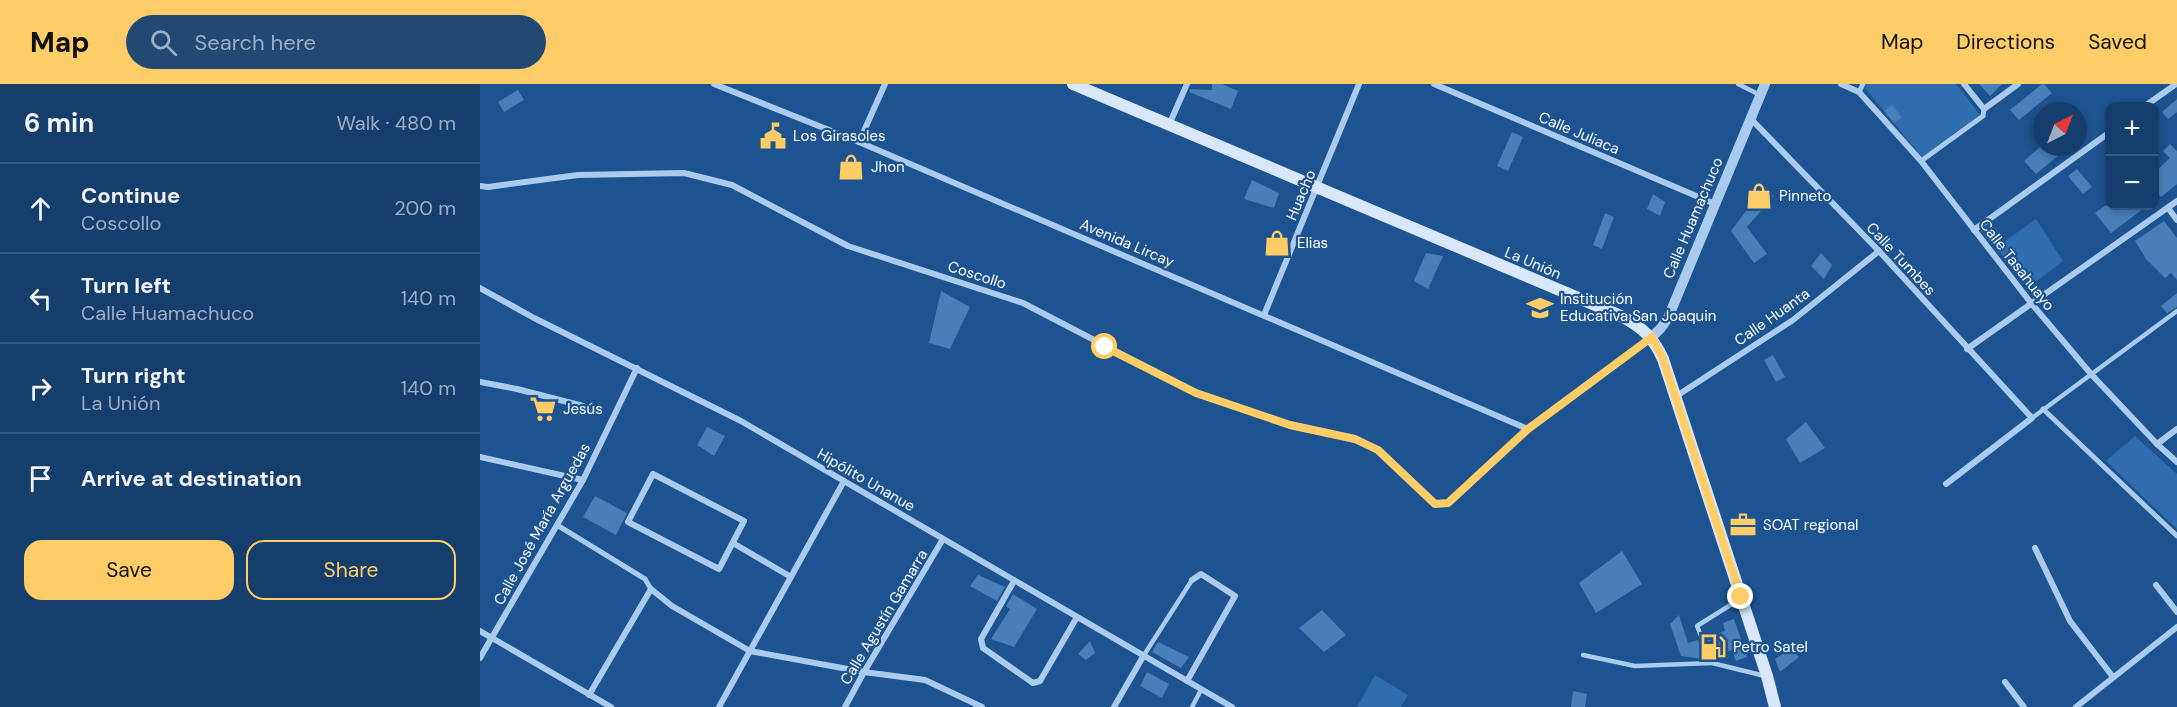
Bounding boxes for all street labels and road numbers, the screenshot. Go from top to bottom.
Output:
street label: Calle Juliaca [1535,107,1623,159]
street label: Calle Huamachuco [1658,154,1728,282]
street label: Huacho [1281,167,1321,223]
street label: Avenida Lircay [1077,214,1178,272]
street label: Calle Tasahuayo [1975,215,2059,315]
street label: Calle Tumbes [1862,218,1940,300]
street label: La Unión [1502,242,1564,284]
street label: Coscollo [945,256,1009,294]
street label: Calle Huanta [1730,284,1814,350]
street label: Calle José María Arguedas [489,439,595,609]
street label: Hipólito Unanue [813,444,919,516]
street label: Calle Agustín Gamarra [836,546,932,688]

